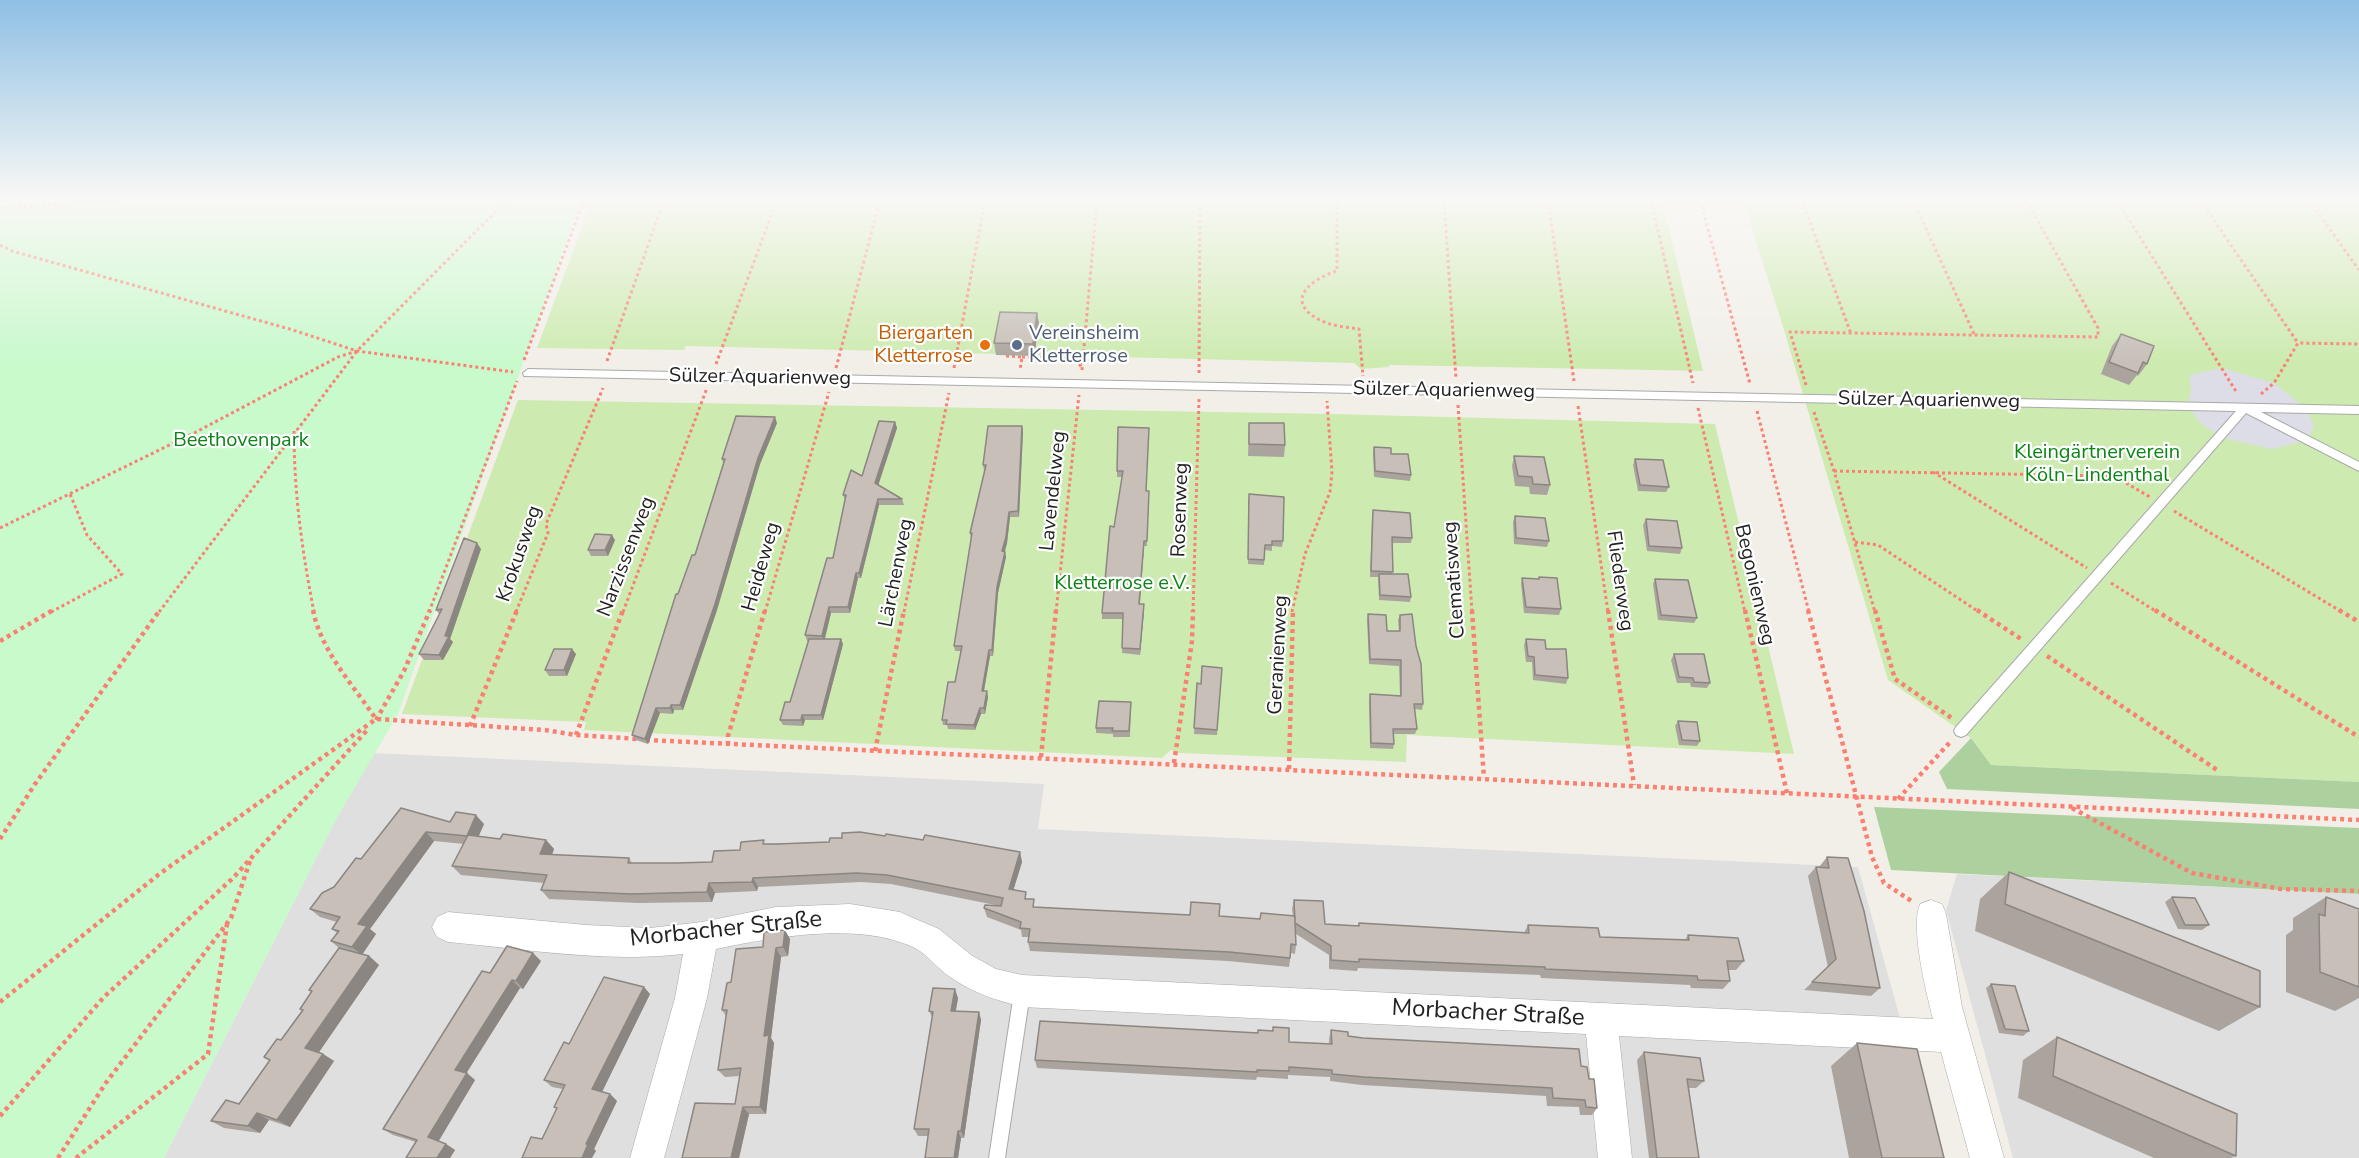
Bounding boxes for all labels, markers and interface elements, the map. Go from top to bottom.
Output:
place label: Biergarten Kletterrose [874,322,973,369]
place label: Vereinsheim Kletterrose [1029,322,1139,369]
marker: Biergarten Kletterrose [978,338,992,352]
marker: Vereinsheim Kletterrose [1010,338,1024,352]
street label: Sülzer Aquarienweg [669,364,851,392]
street label: Sülzer Aquarienweg [1353,377,1535,405]
street label: Sülzer Aquarienweg [1838,387,2020,415]
park label: Beethovenpark [173,429,309,453]
street label: Lavendelweg [1036,430,1072,552]
park label: Kleingärtnerverein Köln-Lindenthal [2014,441,2180,488]
street label: Rosenweg [1167,462,1195,558]
street label: Narzissenweg [593,494,661,620]
street label: Krokusweg [492,503,548,605]
street label: Lärchenweg [875,517,919,629]
street label: Heideweg [738,520,786,614]
street label: Clematisweg [1439,520,1471,640]
street label: Begonienweg [1728,522,1780,648]
street label: Fliederweg [1600,529,1638,633]
park label: Kletterrose e.V. [1054,572,1190,596]
street label: Geranienweg [1264,595,1294,715]
street label: Morbacher Straße [628,906,824,954]
street label: Morbacher Straße [1391,995,1585,1033]

